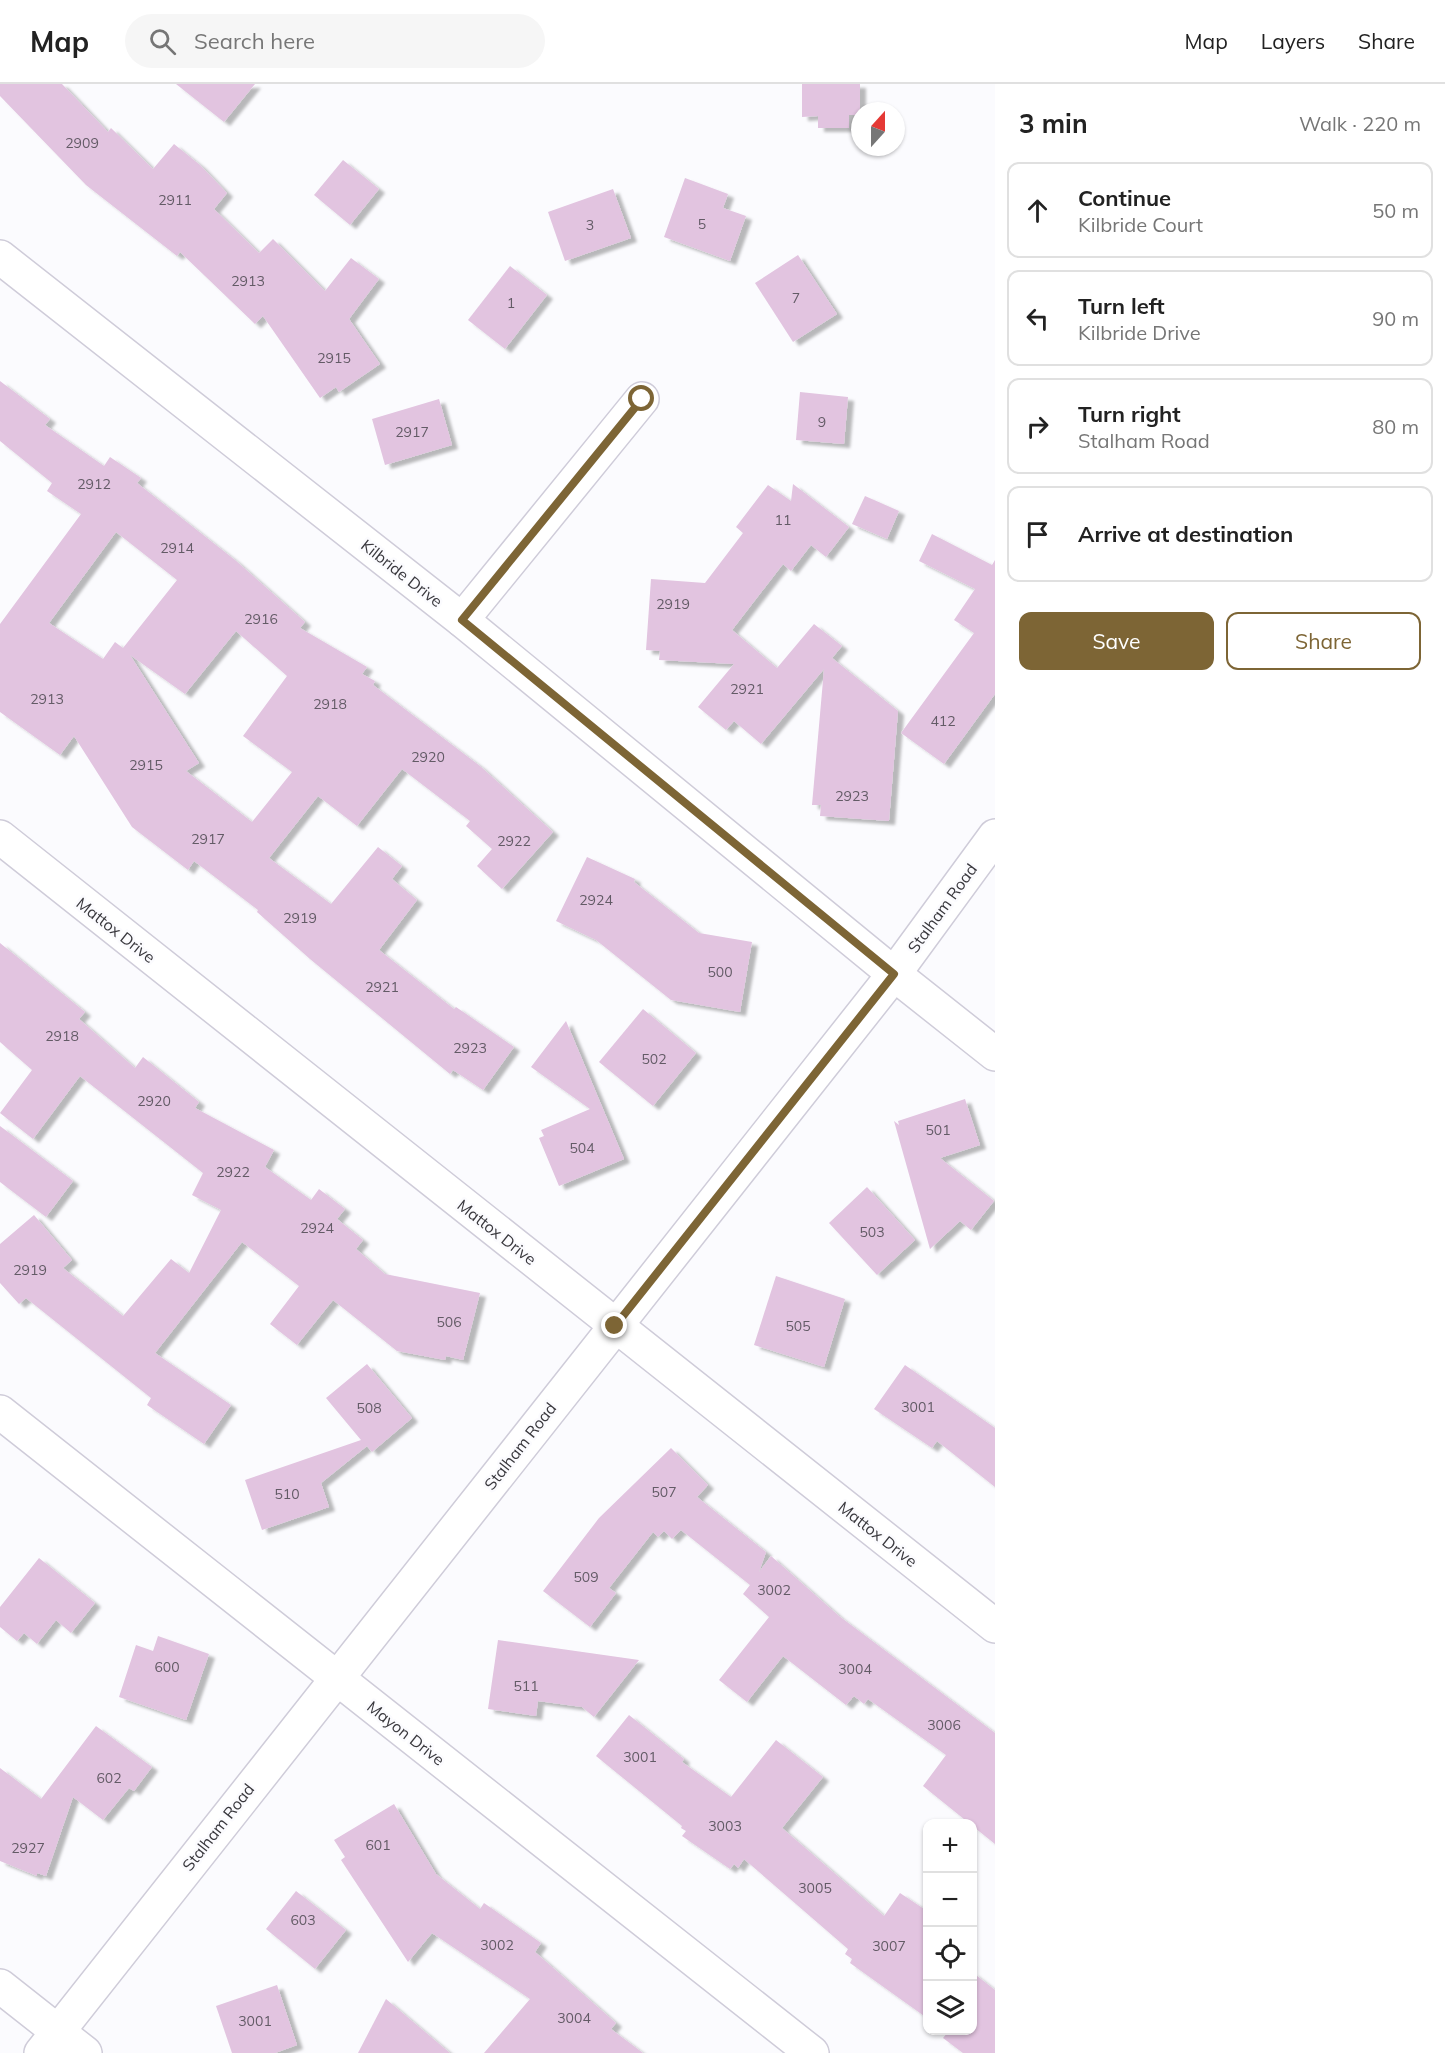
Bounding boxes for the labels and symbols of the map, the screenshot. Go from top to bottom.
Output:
north arrow [851,102,905,156]
house number: 2909 [65,134,99,152]
house number: 2911 [158,191,192,209]
house number: 5 [698,215,706,233]
house number: 3 [586,216,594,234]
house number: 2913 [231,272,265,290]
house number: 7 [792,289,800,307]
house number: 1 [507,294,515,312]
house number: 2915 [317,349,351,367]
route start [628,385,654,411]
house number: 9 [818,413,826,431]
house number: 2917 [395,423,429,441]
house number: 2912 [77,475,111,493]
house number: 11 [775,511,791,529]
street label: Kilbride Drive [357,535,447,611]
house number: 2914 [160,539,194,557]
house number: 2919 [656,595,690,613]
house number: 2916 [244,610,278,628]
house number: 2921 [730,680,764,698]
house number: 2913 [30,690,64,708]
house number: 2918 [313,695,347,713]
house number: 412 [930,712,956,730]
house number: 2920 [411,748,445,766]
house number: 2915 [129,756,163,774]
house number: 2923 [835,787,869,805]
house number: 2917 [191,830,225,848]
house number: 2922 [497,832,531,850]
street label: Stalham Road [903,859,981,957]
house number: 2924 [579,891,613,909]
street label: Mattox Drive [73,893,159,967]
house number: 2919 [283,909,317,927]
house number: 500 [707,963,733,981]
house number: 2921 [365,978,399,996]
house number: 2918 [45,1027,79,1045]
house number: 2923 [453,1039,487,1057]
house number: 502 [641,1050,667,1068]
house number: 2920 [137,1092,171,1110]
house number: 501 [925,1121,951,1139]
house number: 504 [569,1139,595,1157]
house number: 2922 [216,1163,250,1181]
street label: Mattox Drive [454,1195,540,1269]
house number: 2924 [300,1219,334,1237]
house number: 503 [859,1223,885,1241]
house number: 2919 [13,1261,47,1279]
route end [601,1312,627,1338]
house number: 506 [436,1313,462,1331]
house number: 505 [785,1317,811,1335]
street label: Stalham Road [480,1398,560,1494]
house number: 3001 [901,1398,935,1416]
house number: 508 [356,1399,382,1417]
house number: 507 [651,1483,677,1501]
house number: 510 [274,1485,300,1503]
street label: Mattox Drive [835,1497,921,1571]
house number: 509 [573,1568,599,1586]
house number: 3002 [757,1581,791,1599]
house number: 600 [154,1658,180,1676]
house number: 3004 [838,1660,872,1678]
house number: 511 [513,1677,539,1695]
street label: Mayon Drive [363,1697,449,1769]
house number: 3006 [927,1716,961,1734]
house number: 3001 [623,1748,657,1766]
house number: 602 [96,1769,122,1787]
street label: Stalham Road [178,1779,258,1875]
house number: 3003 [708,1817,742,1835]
house number: 601 [365,1836,391,1854]
house number: 2927 [11,1839,45,1857]
house number: 3005 [798,1879,832,1897]
house number: 603 [290,1911,316,1929]
house number: 3002 [480,1936,514,1954]
house number: 3007 [872,1937,906,1955]
house number: 3004 [557,2009,591,2027]
house number: 3001 [238,2012,272,2030]

